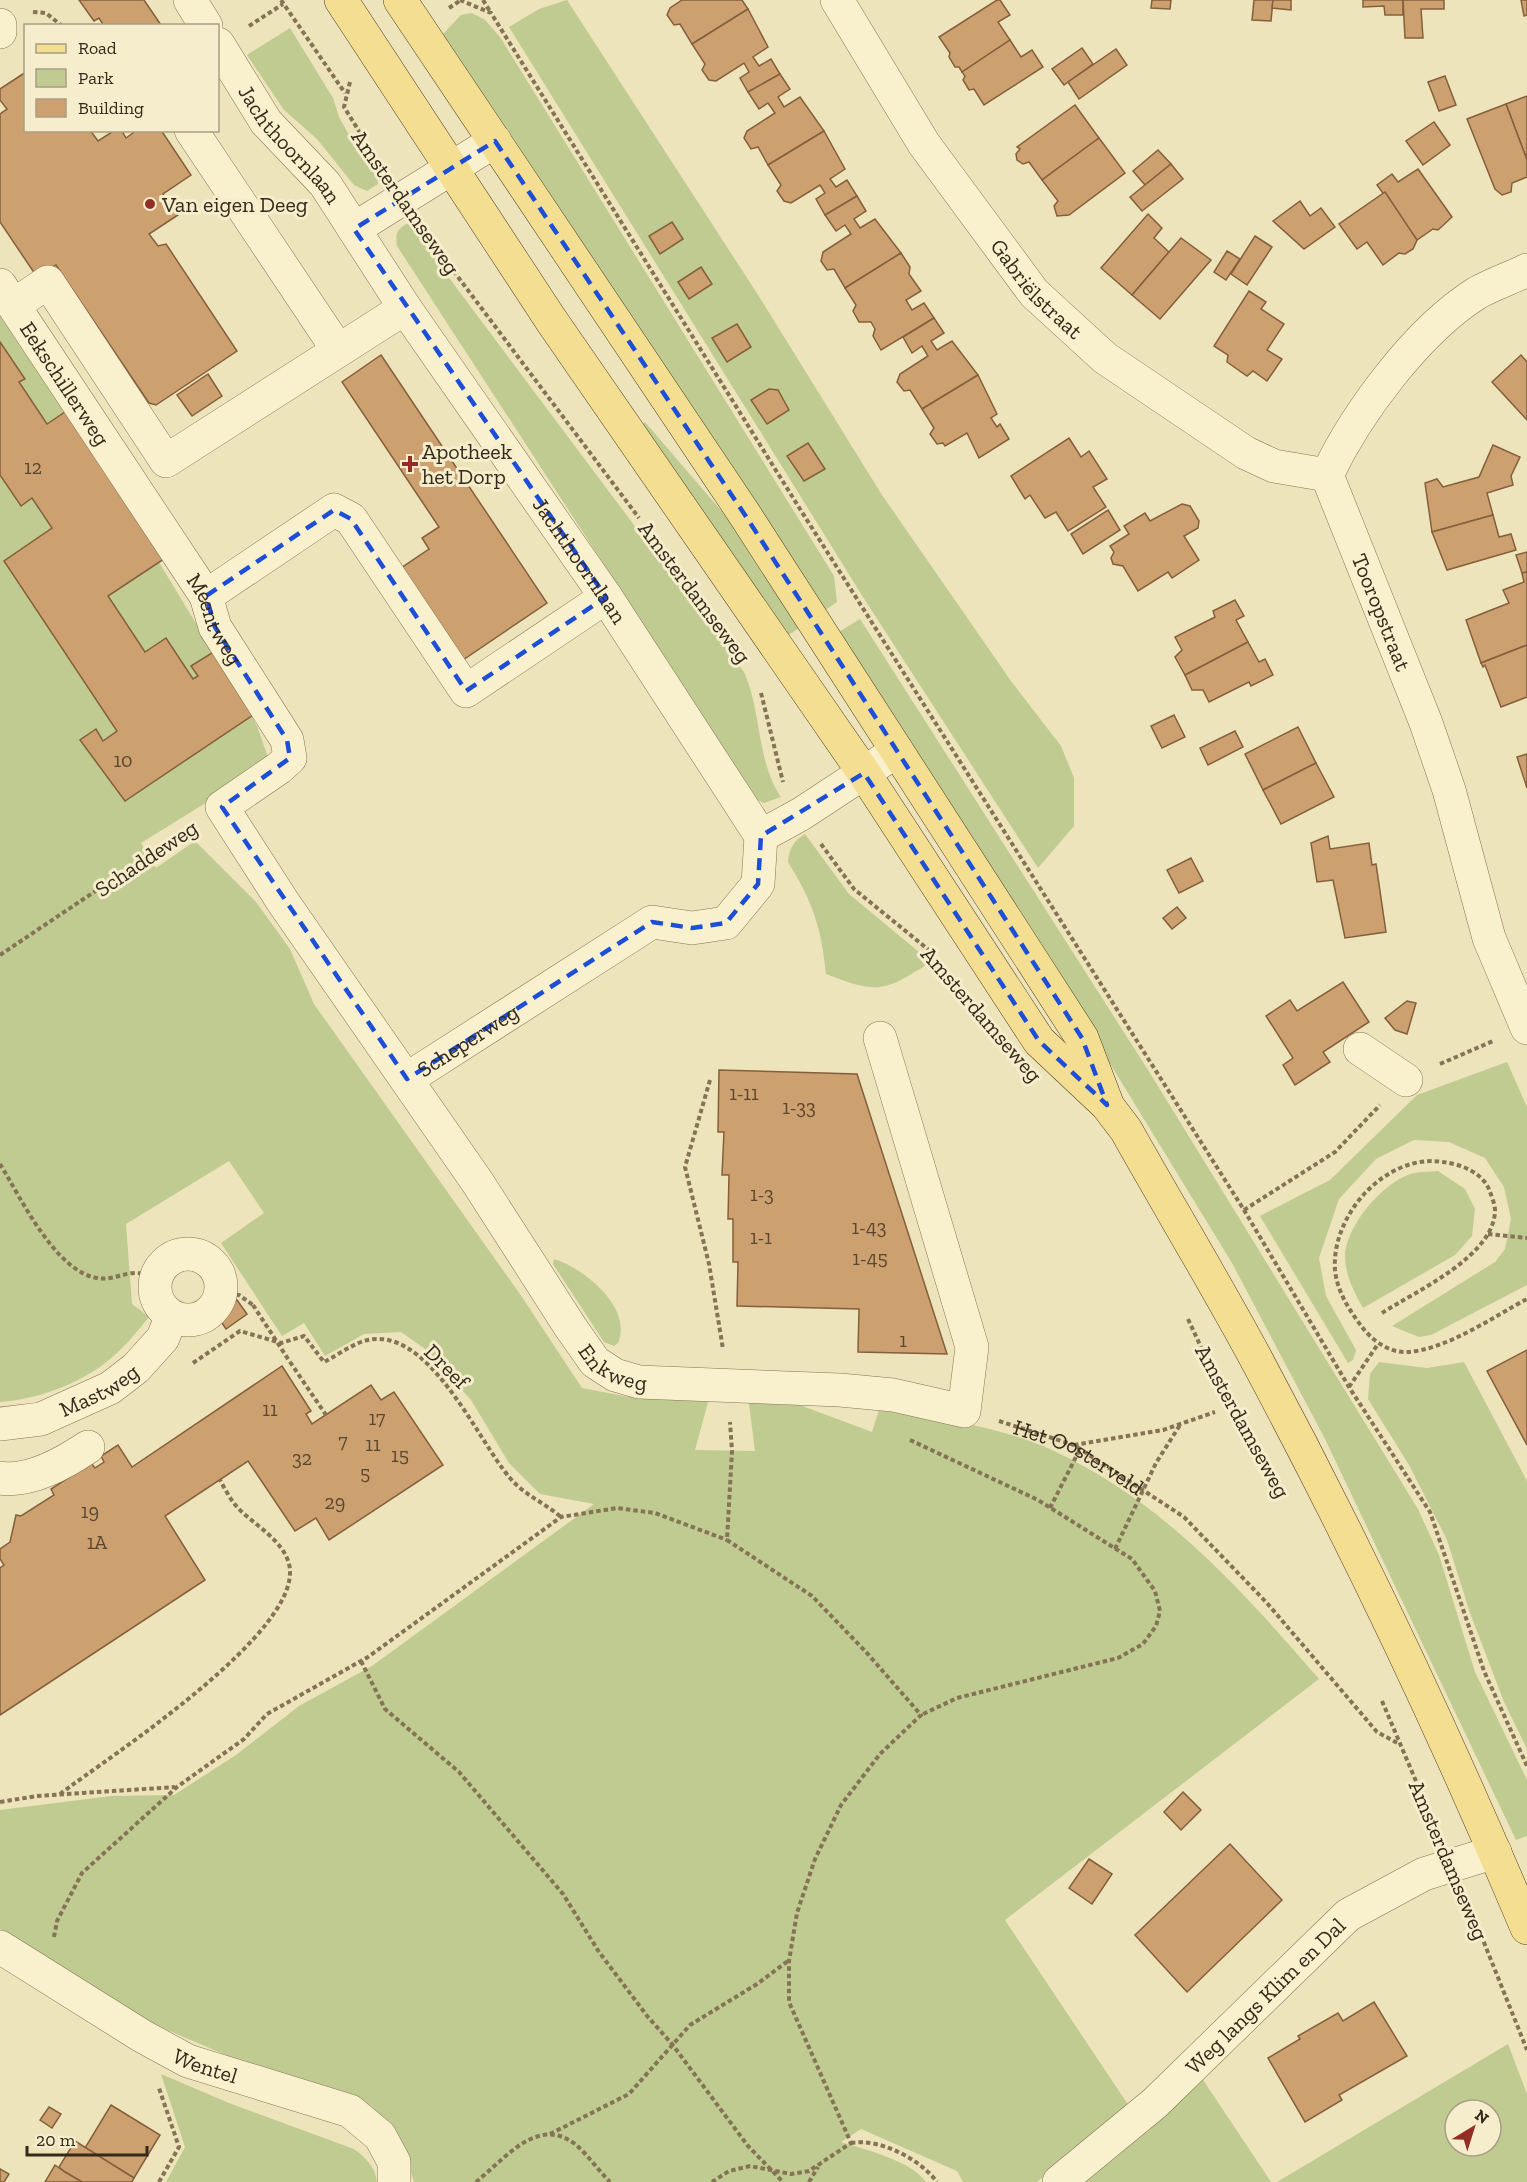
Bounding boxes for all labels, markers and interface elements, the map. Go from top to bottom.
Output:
legend [24,24,219,132]
text: Road [78,37,117,59]
text: Park [78,67,114,89]
street label: Jachthoornlaan [232,80,347,209]
text: Building [78,97,144,119]
street label: Amsterdamseweg [345,124,466,280]
place label: Van eigen Deeg [161,191,308,218]
marker: Van eigen Deeg [143,197,157,211]
street label: Gabriëlstraat [985,234,1089,345]
street label: Eekschillerweg [14,316,116,451]
place label: Apotheek het Dorp [422,438,513,490]
house number: 12 [24,455,42,479]
marker: Apotheek het Dorp [403,457,417,471]
street label: Jachthoornlaan [527,492,633,629]
street label: Amsterdamseweg [632,516,757,669]
street label: Tooropstraat [1346,550,1417,676]
street label: Meentweg [181,568,249,670]
house number: 10 [113,748,133,772]
street label: Schaddeweg [90,814,203,903]
street label: Amsterdamseweg [915,941,1048,1088]
street label: Scheperweg [412,998,524,1083]
house number: 1-11 [729,1081,759,1105]
house number: 1-33 [782,1095,816,1119]
house number: 1-3 [750,1182,774,1206]
house number: 1-43 [852,1215,887,1239]
house number: 1-1 [750,1225,772,1249]
house number: 1-45 [852,1246,888,1270]
house number: 1 [899,1328,907,1352]
street label: Dreef [419,1338,476,1396]
street label: Enkweg [572,1339,647,1396]
street label: Amsterdamseweg [1189,1340,1296,1503]
street label: Mastweg [55,1358,144,1423]
house number: 11 [262,1397,278,1421]
house number: 17 [369,1406,386,1430]
street label: Het Oosterveld [1010,1414,1149,1501]
house number: 7 [338,1429,348,1453]
house number: 11 [365,1432,381,1456]
house number: 15 [391,1443,409,1467]
house number: 32 [292,1446,312,1470]
house number: 5 [360,1461,370,1485]
house number: 29 [325,1490,345,1514]
house number: 19 [81,1499,99,1523]
house number: 1A [87,1530,108,1554]
street label: Amsterdamseweg [1403,1776,1494,1944]
street label: Weg langs Klim en Dal [1180,1912,1351,2080]
street label: Wentel [168,2042,241,2090]
north arrow [1443,2098,1503,2158]
text: N [1471,2105,1493,2128]
scale bar [27,2119,147,2157]
text: 20 m [36,2129,76,2151]

